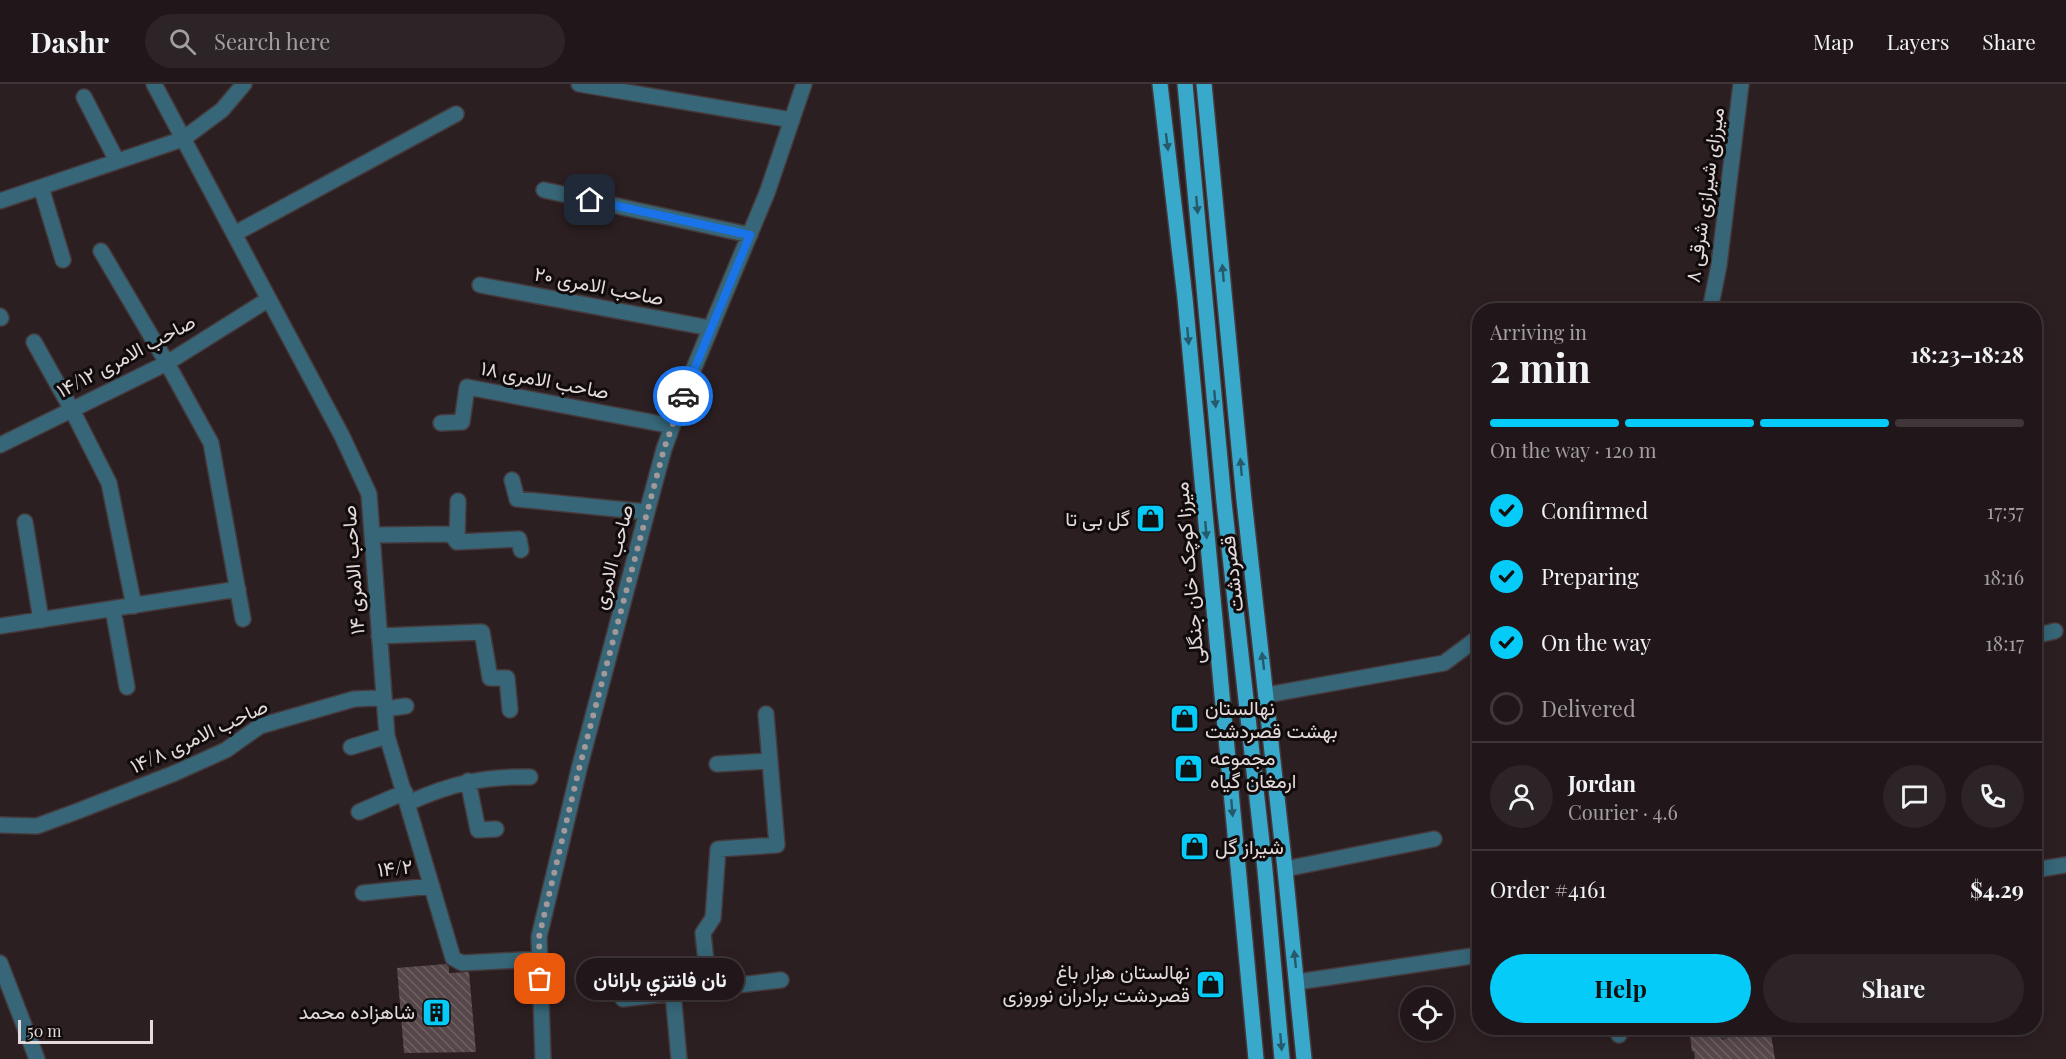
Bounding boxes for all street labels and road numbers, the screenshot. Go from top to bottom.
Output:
street label: ۸ میرزای شیرازی شرقی [1678,105,1730,284]
street label: ۲۰ صاحب الامری [532,259,666,311]
street label: ۱۴/۱۲ صاحب الامری [51,307,200,403]
street label: ۱۸ صاحب الامری [479,353,612,405]
street label: میرزا کوچک خان جنگلی [1166,481,1211,665]
street label: صاحب الامری [585,501,639,612]
street label: ۱۴ صاحب الامری [334,504,370,636]
street label: قصردشت [1212,534,1250,614]
street label: صاحب الامری ۱۴/۸ [125,691,272,779]
street label: ۱۴/۲ [376,851,414,882]

